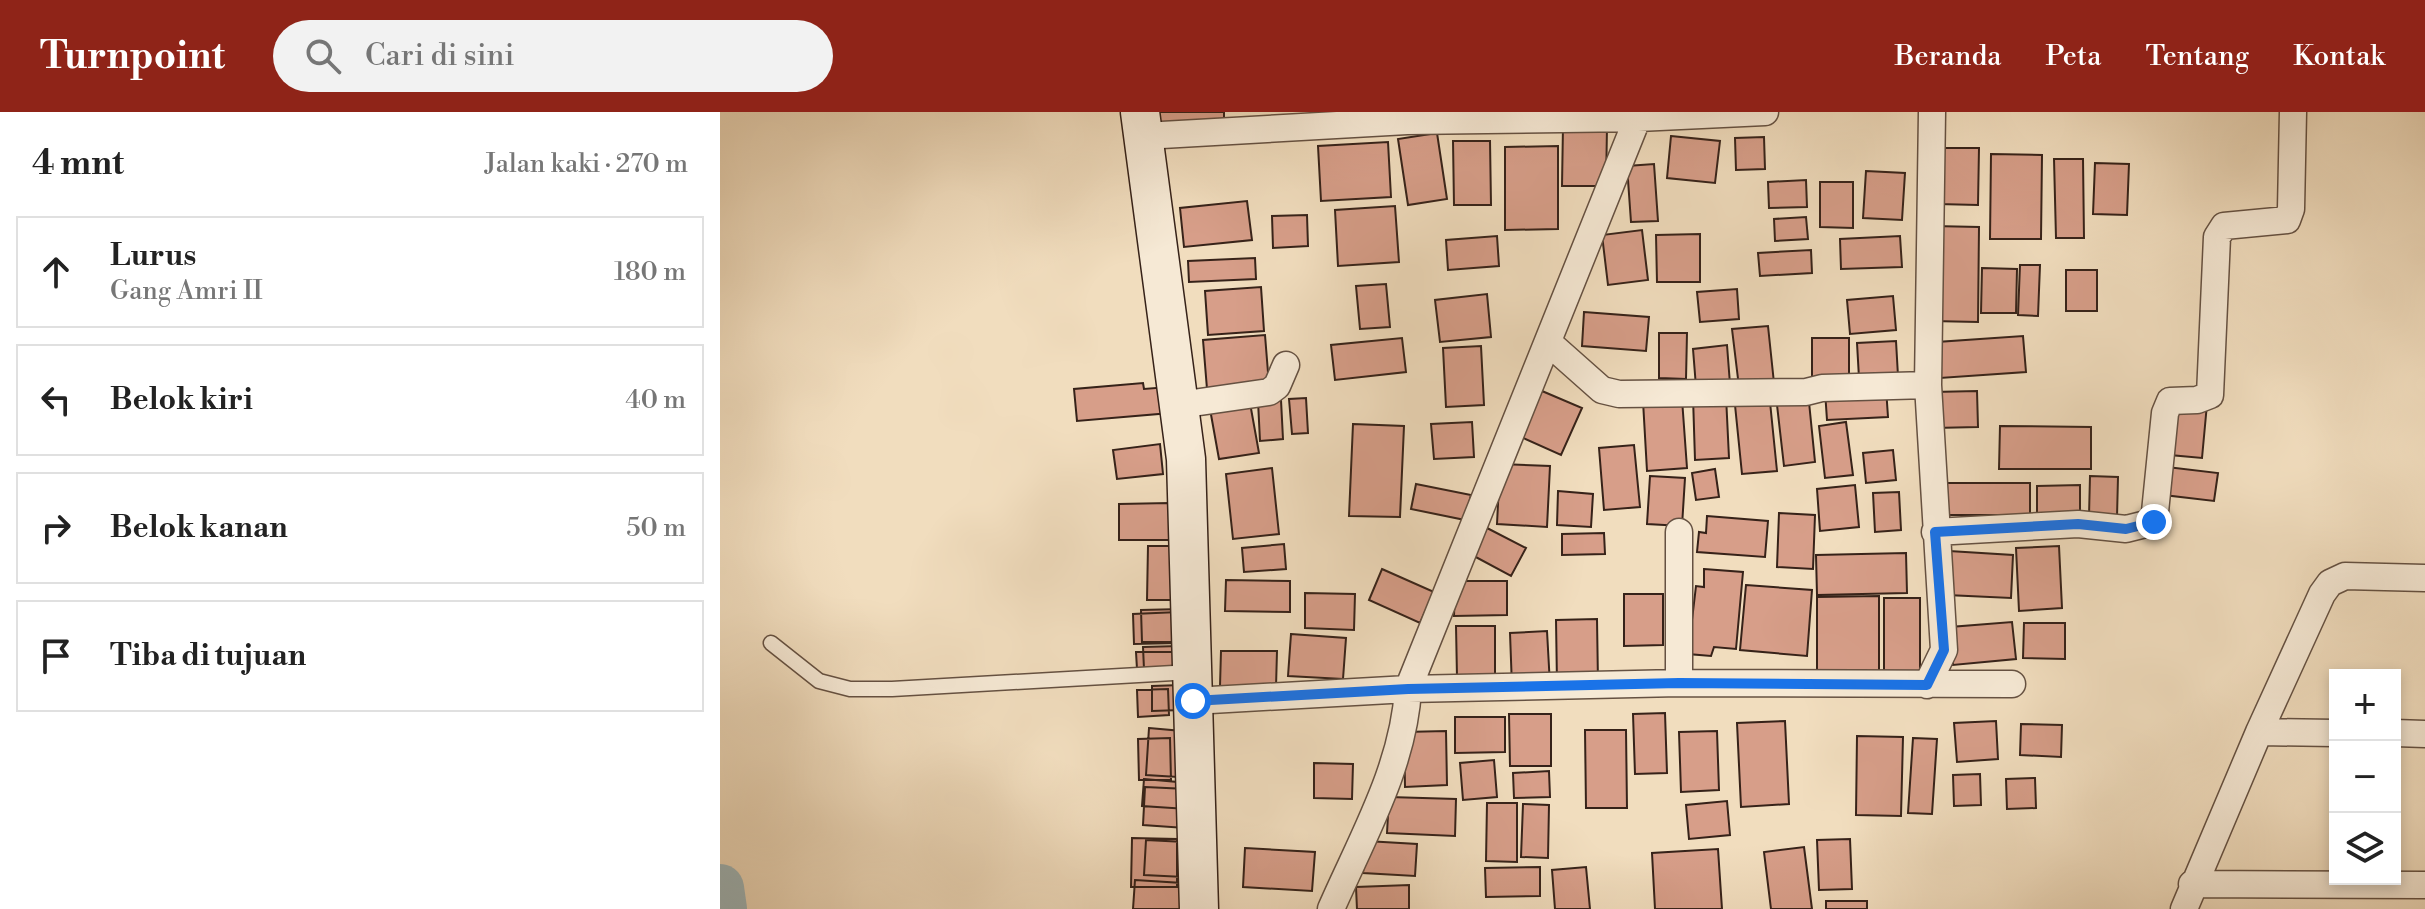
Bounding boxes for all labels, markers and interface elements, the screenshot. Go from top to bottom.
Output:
search box [273,20,833,92]
text: Turnpoint [40,33,225,80]
icon: search [301,34,345,78]
text: Cari di sini [365,37,514,75]
text: Beranda [1895,39,2001,74]
text: Peta [2045,39,2102,74]
text: Tentang [2146,39,2249,74]
text: Kontak [2293,39,2385,74]
text: 4 mnt [32,143,124,185]
text: Jalan kaki · 270 m [485,148,688,180]
text: Lurus [110,237,196,275]
icon: ahead [34,250,78,294]
text: 180 m [614,256,686,288]
text: Gang Amri II [110,275,263,307]
icon: left [34,378,78,422]
text: Belok kiri [110,381,253,419]
text: 40 m [625,384,686,416]
route end [2136,504,2172,540]
icon: right [34,506,78,550]
text: Belok kanan [110,509,288,547]
text: 50 m [626,512,686,544]
icon: arrive [34,634,78,678]
text: Tiba di tujuan [110,637,306,675]
map controls [2329,669,2401,885]
button: + [2329,669,2401,741]
route start [1175,683,1211,719]
button: − [2329,741,2401,813]
button: layers [2329,813,2401,885]

